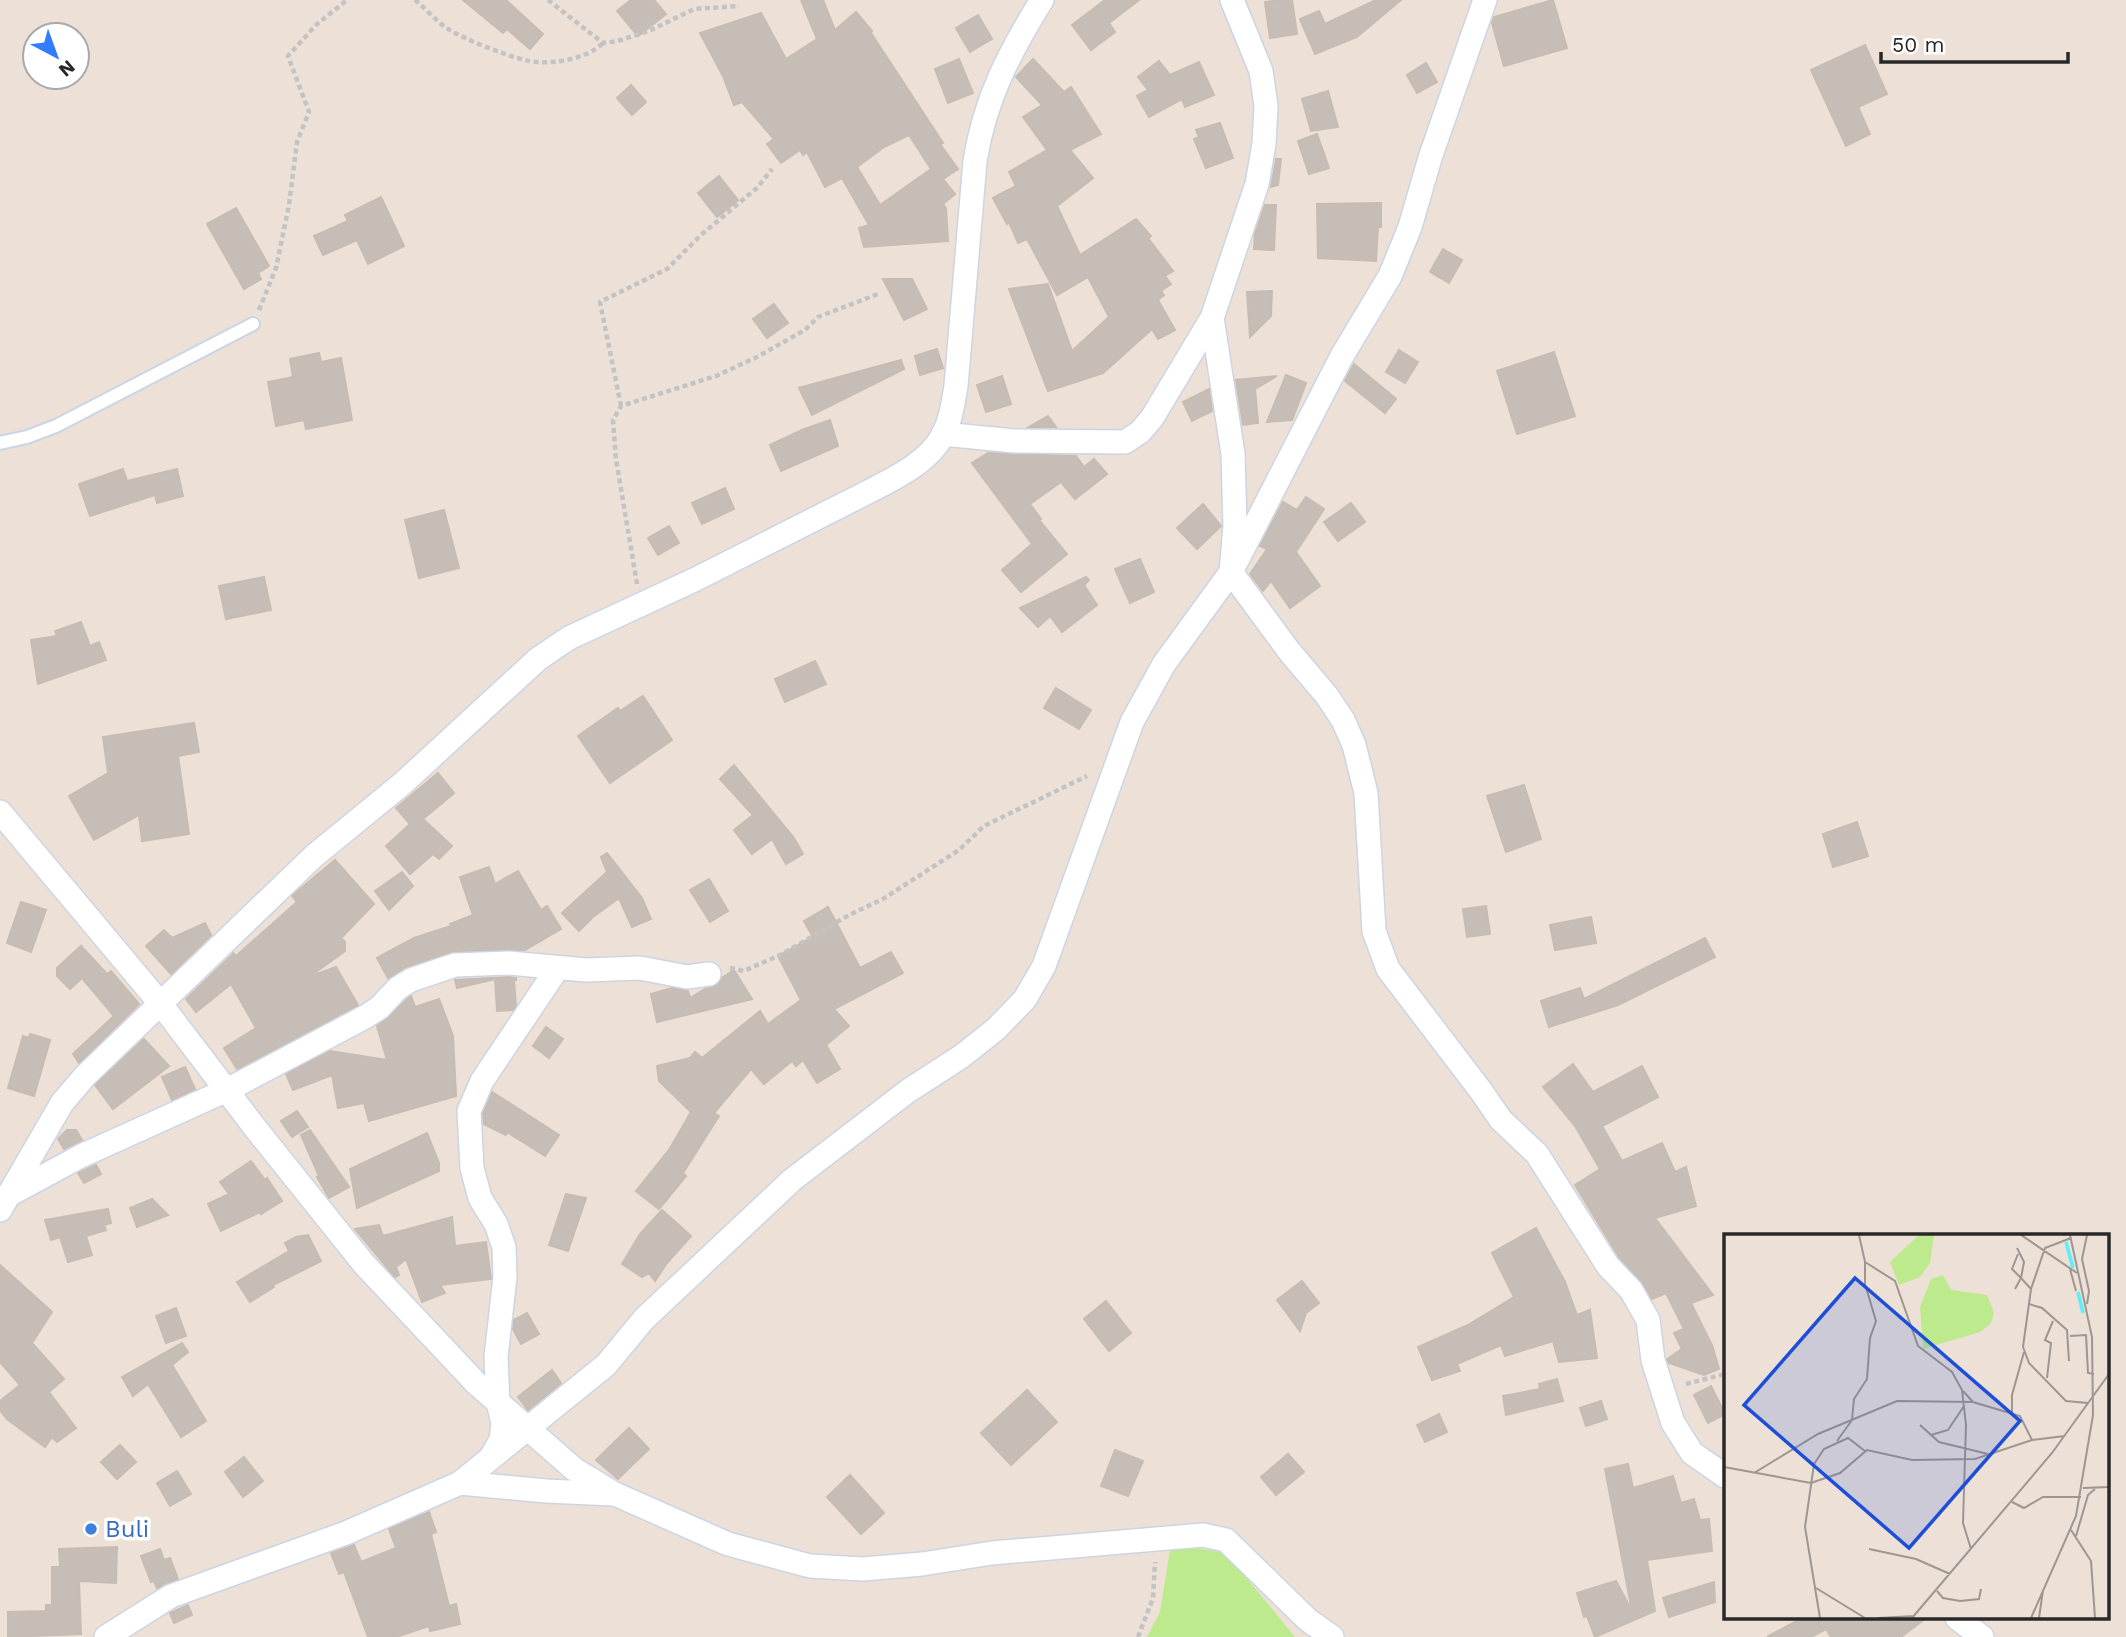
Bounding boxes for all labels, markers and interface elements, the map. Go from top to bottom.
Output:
north arrow [21,21,91,91]
scale bar [1881,21,2068,65]
text: 50 m [1892,32,1944,57]
text: N [54,55,80,82]
inset map [1724,1234,2108,1620]
place label: Buli [105,1515,149,1543]
marker: Buli [83,1521,99,1537]

